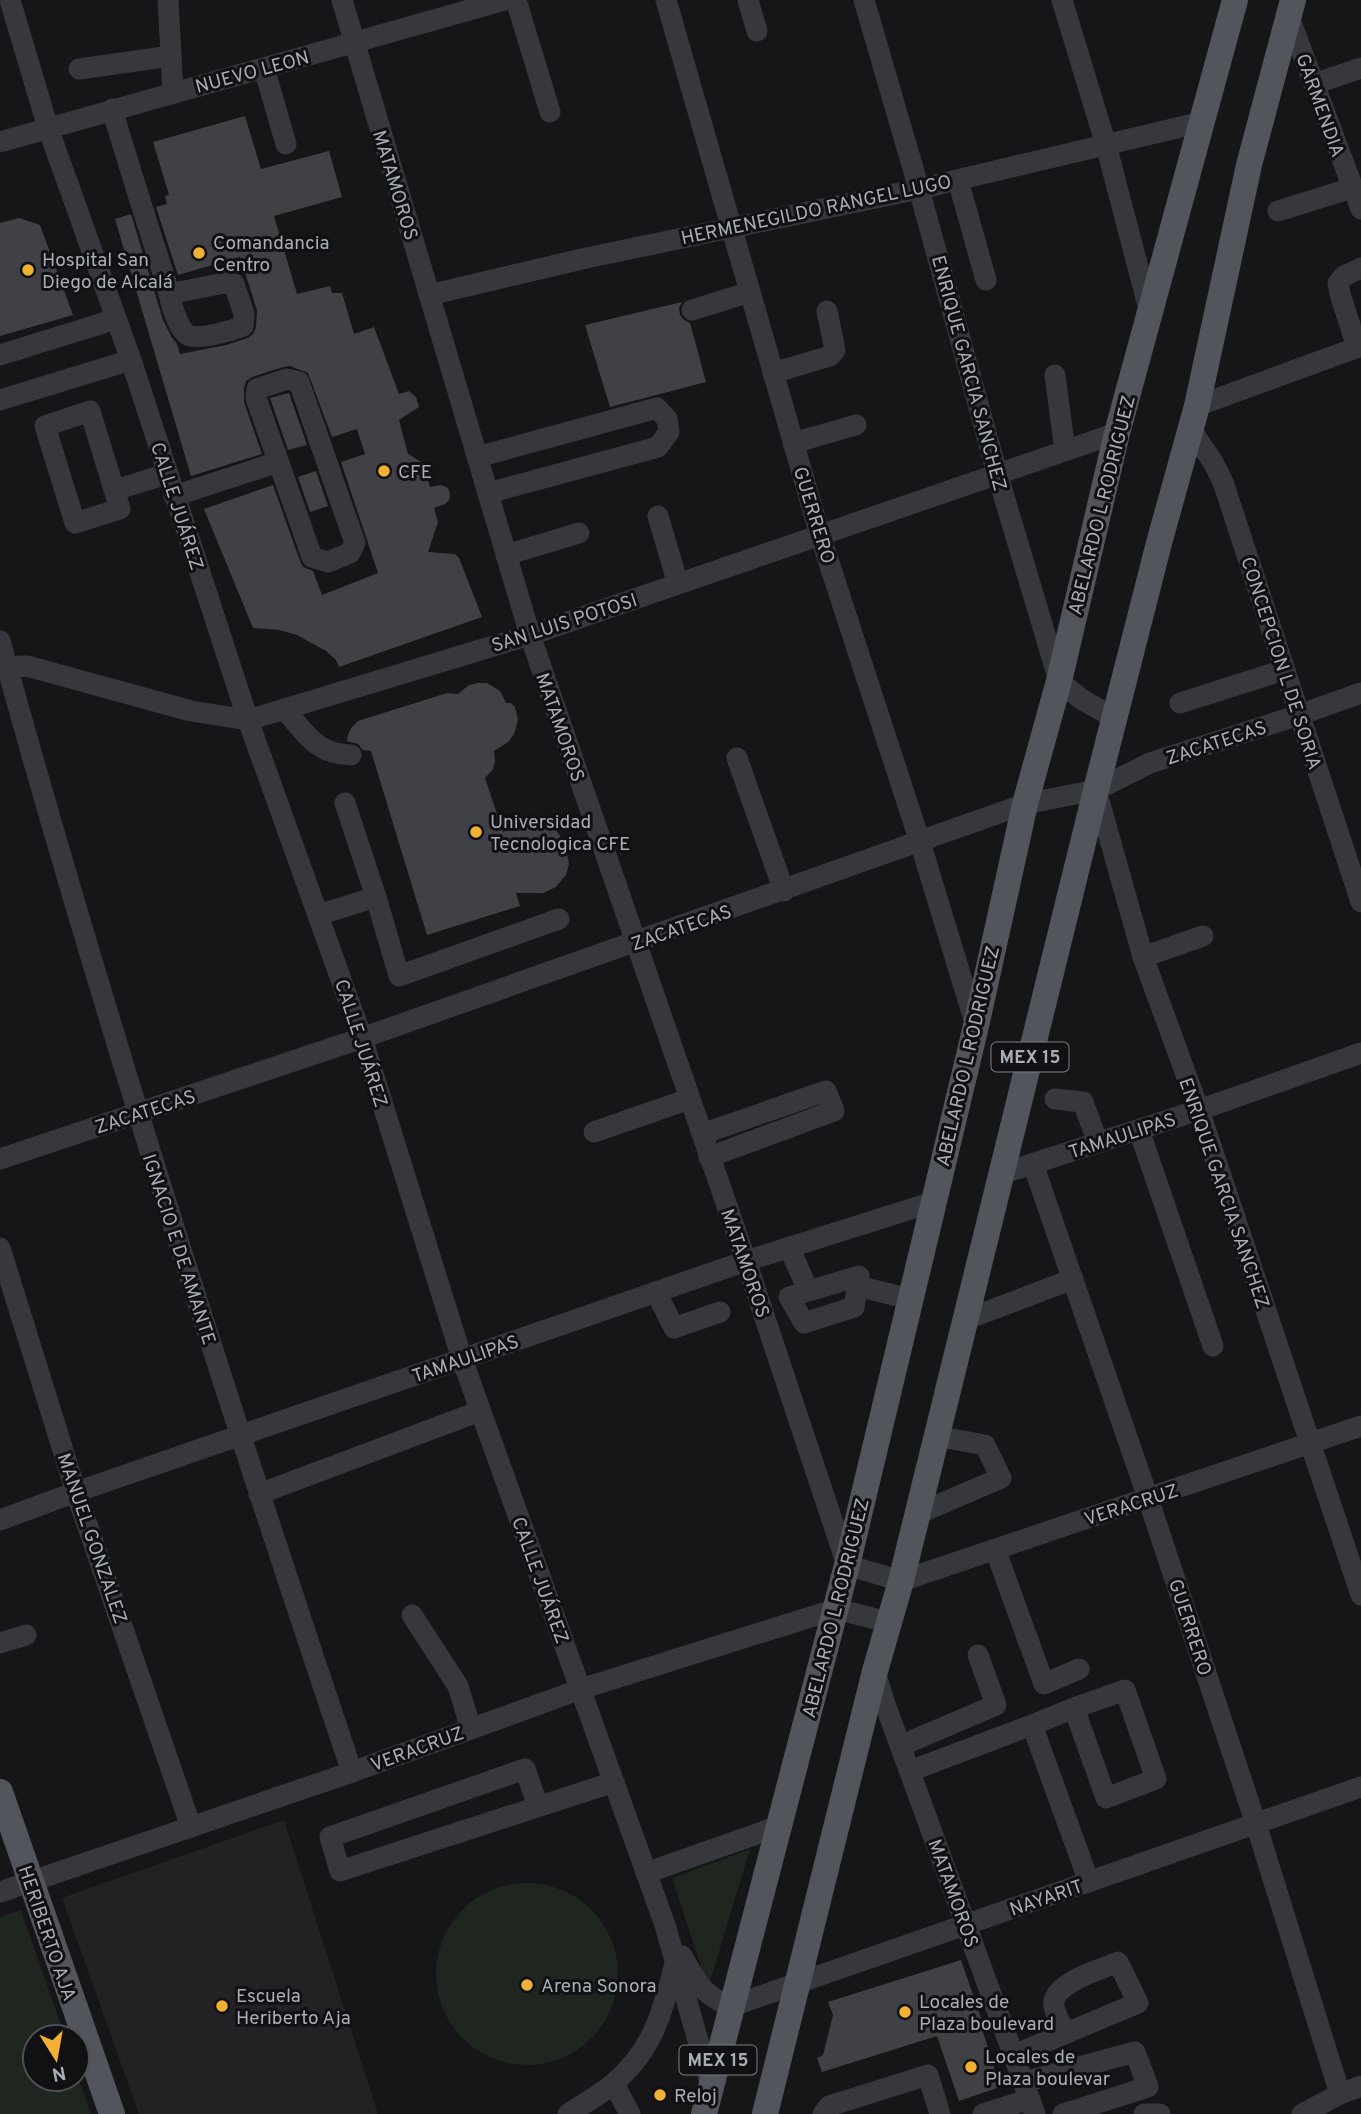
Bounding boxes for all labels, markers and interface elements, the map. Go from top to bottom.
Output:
street label: NUEVO LEON [193,46,312,100]
street label: GARMENDIA [1289,51,1349,161]
street label: MATAMOROS [366,128,422,244]
street label: HERMENEGILDO RANGEL LUGO [679,171,954,251]
place label: Comandancia Centro [213,232,330,278]
marker: Comandancia Centro [191,245,207,261]
place label: Hospital San Diego de Alcalá [42,249,173,295]
street label: ENRIQUE GARCIA SANCHEZ [925,253,1011,494]
marker: Hospital San Diego de Alcalá [20,262,36,278]
street label: ABELARDO L RODRIGUEZ [1064,393,1142,618]
street label: CALLE JUÁREZ [144,439,209,574]
place label: CFE [398,461,432,485]
marker: CFE [376,463,392,479]
street label: GUERRERO [787,464,839,567]
street label: CONCEPCION L DE SORIA [1234,554,1326,773]
street label: SAN LUIS POTOSI [489,589,641,659]
street label: MATAMOROS [529,670,589,785]
street label: ZACATECAS [1163,716,1270,771]
place label: Universidad Tecnologica CFE [490,811,630,857]
marker: Universidad Tecnologica CFE [468,824,484,840]
street label: ZACATECAS [628,901,735,957]
street label: ABELARDO L RODRIGUEZ [932,944,1006,1169]
street label: CALLE JUÁREZ [328,976,393,1111]
road number: MEX 15 [992,1042,1068,1072]
street label: ENRIQUE GARCIA SANCHEZ [1172,1075,1274,1312]
street label: ZACATECAS [92,1085,199,1140]
street label: TAMAULIPAS [1066,1108,1179,1166]
street label: IGNACIO E DE AMANTE [136,1151,220,1348]
street label: MATAMOROS [714,1206,774,1321]
street label: TAMAULIPAS [409,1330,522,1389]
street label: MANUEL GONZALEZ [51,1450,132,1627]
street label: VERACRUZ [1082,1479,1182,1532]
street label: ABELARDO L RODRIGUEZ [798,1496,876,1721]
street label: CALLE JUÁREZ [505,1514,574,1647]
street label: GUERRERO [1162,1576,1216,1679]
street label: VERACRUZ [368,1722,468,1778]
street label: MATAMOROS [921,1836,983,1951]
street label: HERIBERTO AJA [12,1863,81,2005]
street label: NAYARIT [1007,1875,1087,1923]
place label: Arena Sonora [541,1975,657,1999]
marker: Arena Sonora [519,1977,535,1993]
place label: Escuela Heriberto Aja [236,1985,351,2031]
place label: Locales de Plaza boulevard [919,1991,1054,2037]
marker: Escuela Heriberto Aja [214,1998,230,2014]
marker: Locales de Plaza boulevard [897,2004,913,2020]
north arrow [21,2023,91,2093]
road number: MEX 15 [680,2046,756,2074]
place label: Locales de Plaza boulevar [985,2046,1111,2092]
marker: Locales de Plaza boulevar [963,2059,979,2075]
text: N [50,2060,68,2086]
place label: Reloj [674,2085,717,2109]
marker: Reloj [652,2087,668,2103]

